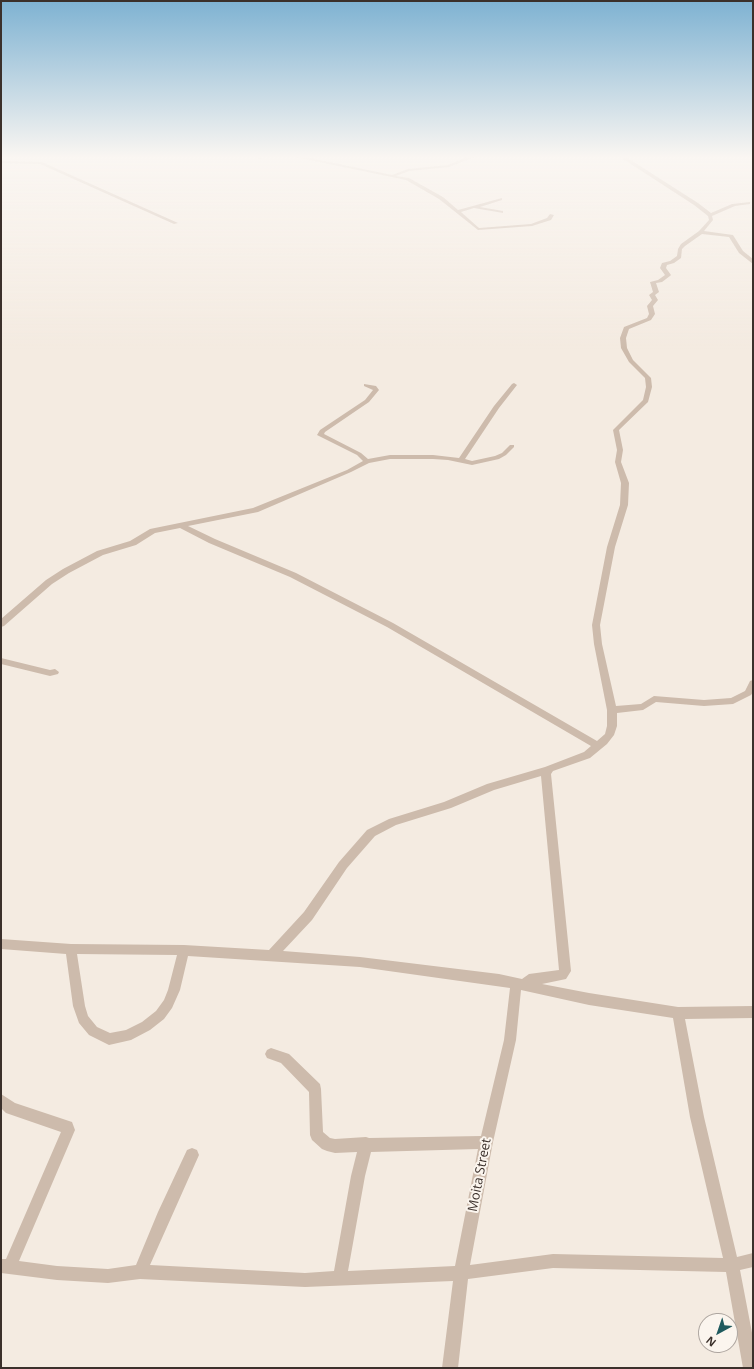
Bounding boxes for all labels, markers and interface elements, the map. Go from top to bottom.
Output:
street label: Moita Street [465,1137,495,1213]
north arrow [698,1313,738,1353]
text: N [702,1333,719,1350]

